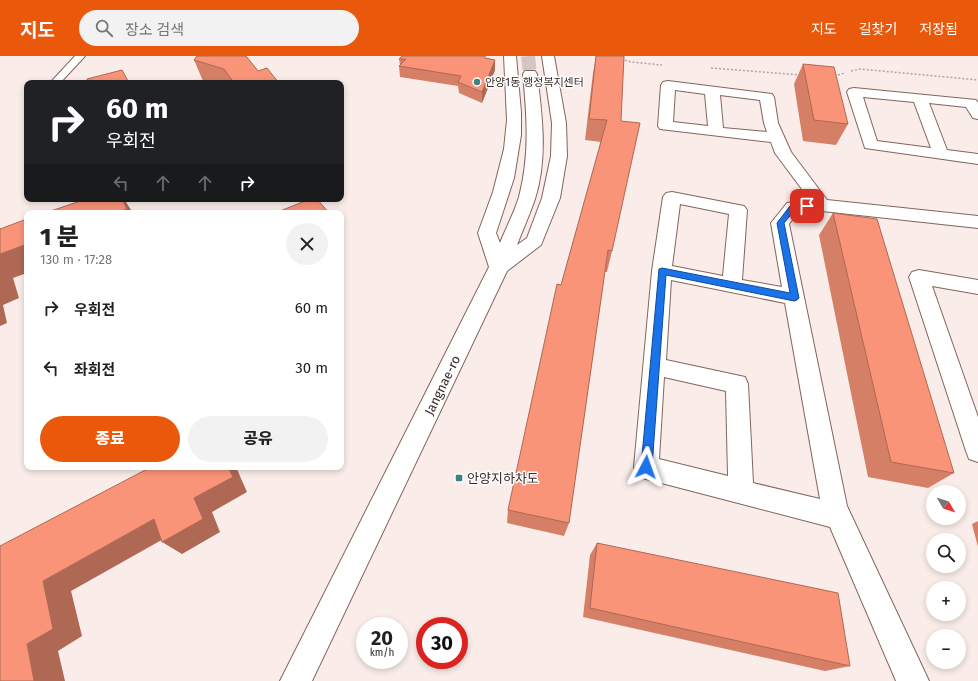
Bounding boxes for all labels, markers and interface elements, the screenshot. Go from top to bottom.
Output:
search box [79,10,359,46]
icon: search [93,17,115,39]
text: 지도 [20,19,55,42]
text: 장소 검색 [125,21,184,39]
text: 지도 [811,21,837,38]
text: 길찾기 [859,21,897,38]
text: 저장됨 [919,21,958,38]
place label: 안양1동 행정복지센터 [485,76,584,89]
marker: 안양1동 행정복지센터 [472,77,482,87]
text: 60 m [106,92,168,125]
icon: right [40,96,92,148]
text: 우회전 [106,130,156,152]
icon: left [110,172,132,194]
icon: ahead [152,172,174,194]
icon: ahead [194,172,216,194]
icon: right [236,172,258,194]
pin [790,189,824,223]
icon: arrive [796,195,818,217]
text: 1 분 [40,223,79,251]
button: close [286,223,328,265]
text: 130 m · 17:28 [40,252,112,267]
icon: right [40,297,62,319]
text: 60 m [295,299,328,317]
text: 우회전 [74,301,115,319]
street label: Jangnae-ro [422,353,463,418]
icon: left [40,357,62,379]
text: 30 m [295,359,328,377]
text: 좌회전 [74,361,115,379]
button: 종료 [40,416,180,462]
button: 공유 [188,416,328,462]
position arrow [625,446,667,488]
place label: 안양지하차도 [467,471,539,486]
marker: 안양지하차도 [454,473,464,483]
north arrow [926,485,966,525]
map controls [926,485,966,669]
button: search [926,533,966,573]
button: + [926,581,966,621]
speed limit sign: 30 [416,617,468,669]
text: 20 [371,626,393,650]
button: − [926,629,966,669]
text: km/h [370,647,394,659]

